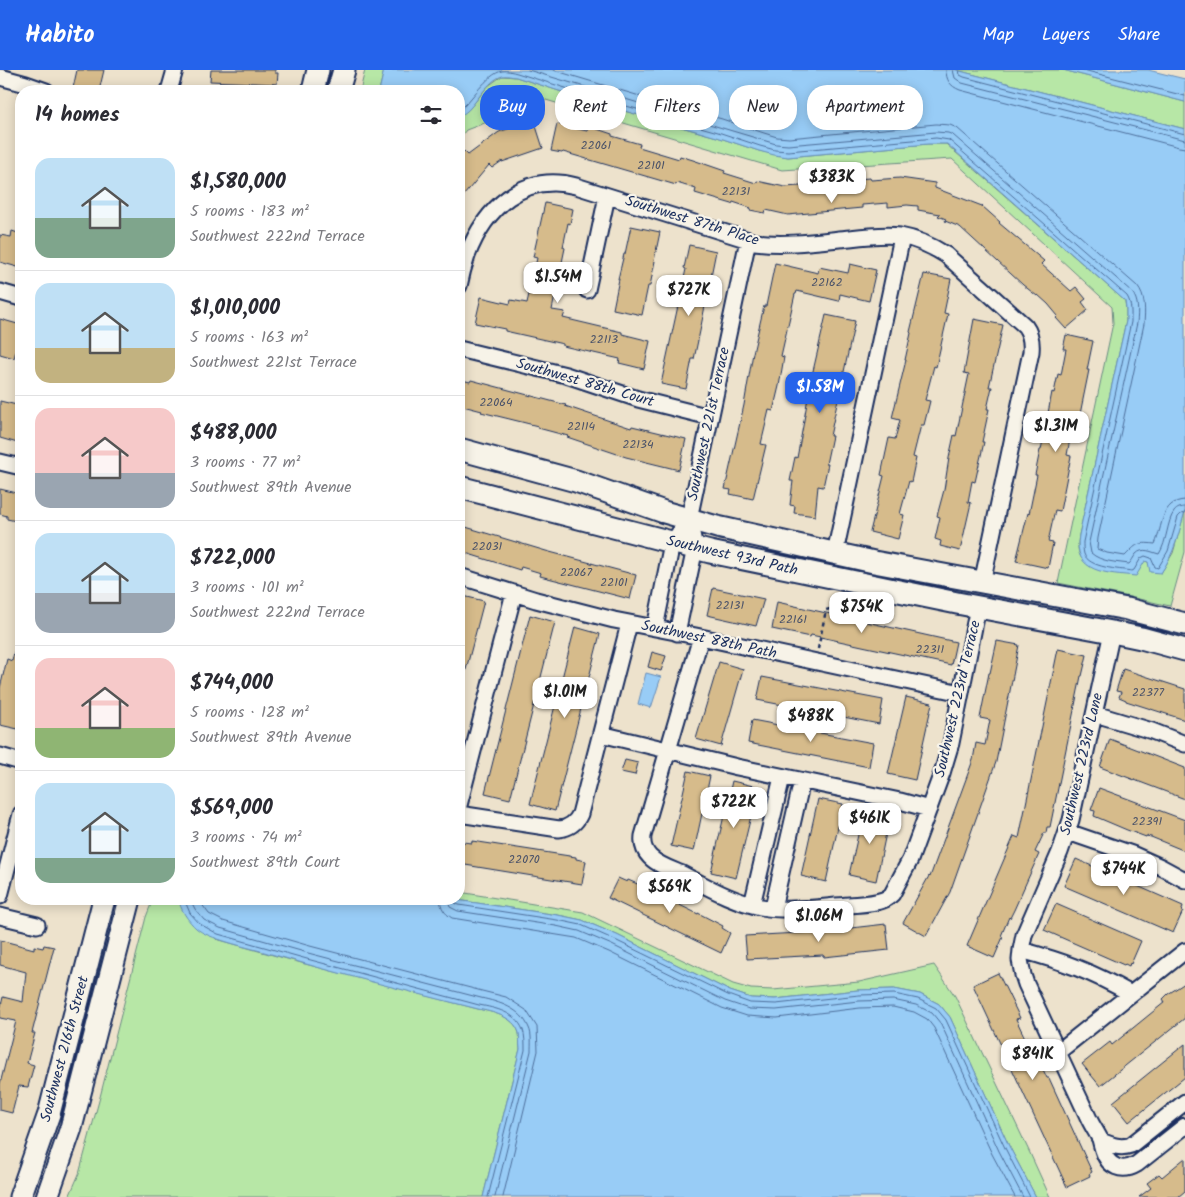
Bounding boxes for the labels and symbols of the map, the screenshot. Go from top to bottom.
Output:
house number: 22061 [581,136,611,155]
house number: 22101 [637,156,665,175]
pin: $383K [797,162,867,204]
house number: 22131 [722,182,750,201]
street label: Southwest 87th Place [622,189,762,253]
pin: $1.54M [517,262,599,304]
house number: 22162 [811,273,843,292]
pin: $727K [654,274,724,317]
house number: 22113 [590,330,618,349]
street label: Southwest 221st Terrace [681,345,737,503]
street label: Southwest 88th Court [513,352,657,414]
pin: $1.58M [779,372,861,414]
house number: 22064 [479,393,513,412]
pin: $1.31M [1015,410,1097,453]
house number: 22114 [567,417,595,436]
house number: 22134 [622,435,654,454]
street label: Southwest 93rd Path [664,529,800,583]
house number: 22031 [472,537,503,556]
house number: 22067 [560,563,593,582]
house number: 22101 [600,573,628,592]
pin: $754K [827,592,897,634]
house number: 22131 [716,596,744,615]
house number: 22161 [779,610,807,629]
street label: Southwest 88th Path [639,614,779,666]
street label: Southwest 223rd Terrace [928,618,988,780]
house number: 22311 [916,640,944,659]
pin: $1.01M [524,676,606,719]
house number: 22377 [1132,683,1164,702]
street label: Southwest 223rd Lane [1054,690,1110,837]
pin: $488K [776,700,846,743]
pin: $722K [699,786,769,829]
pin: $461K [835,802,905,845]
house number: 22391 [1132,812,1162,831]
house number: 22070 [508,850,540,869]
pin: $744K [1089,854,1159,896]
pin: $569K [635,872,705,914]
pin: $1.06M [778,900,860,943]
street label: Southwest 216th Street [34,973,96,1125]
pin: $841K [998,1038,1068,1081]

